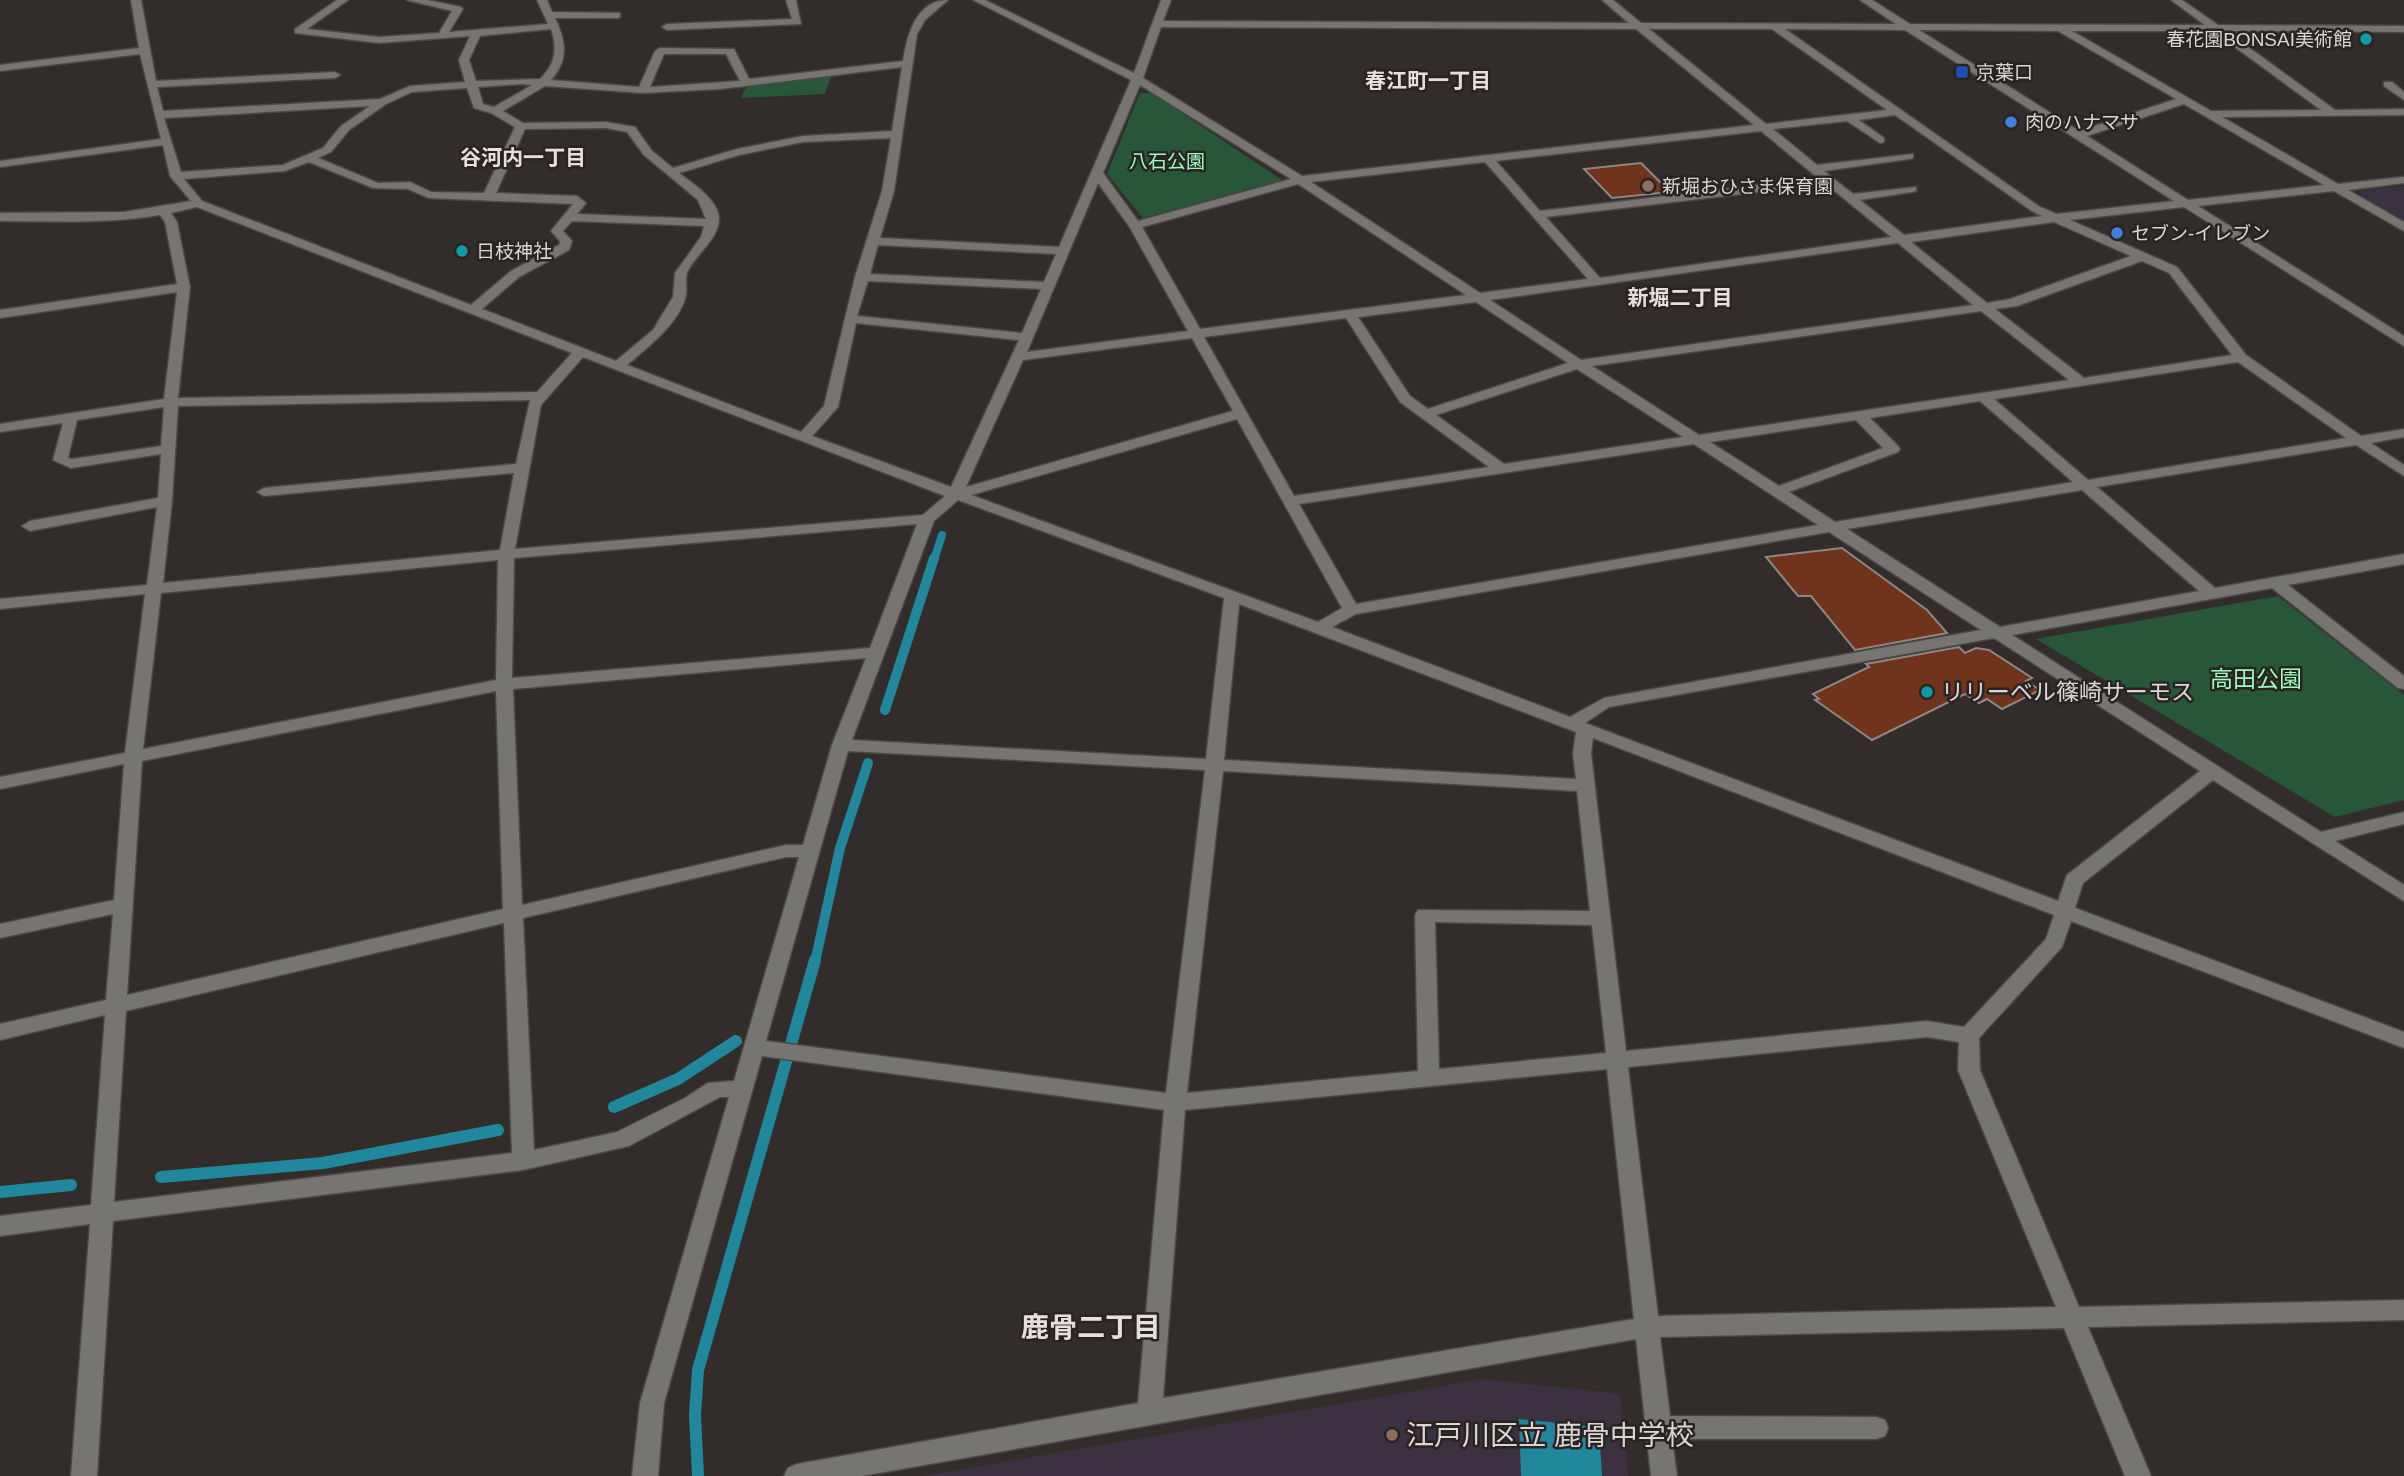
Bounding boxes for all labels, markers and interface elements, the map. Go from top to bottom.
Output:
place label: 春花園BONSAI美術館 [2166,29,2352,50]
marker: 春花園BONSAI美術館 [2358,31,2374,47]
place label: 京葉口 [1976,62,2033,83]
marker: 京葉口 [1954,64,1970,80]
district label: 春江町一丁目 [1365,69,1491,92]
place label: 肉のハナマサ [2025,112,2139,133]
marker: 肉のハナマサ [2003,114,2019,130]
district label: 谷河内一丁目 [460,146,586,169]
park label: 八石公園 [1129,151,1205,172]
place label: 新堀おひさま保育園 [1662,176,1833,197]
marker: 新堀おひさま保育園 [1640,178,1656,194]
place label: セブン-イレブン [2131,223,2270,244]
marker: セブン-イレブン [2109,225,2125,241]
place label: 日枝神社 [476,241,552,262]
marker: 日枝神社 [454,243,470,259]
district label: 新堀二丁目 [1628,286,1733,309]
park label: 高田公園 [2210,666,2302,692]
place label: リリーベル篠崎サーモス [1941,679,2194,705]
marker: リリーベル篠崎サーモス [1919,684,1935,700]
district label: 鹿骨二丁目 [1021,1312,1161,1343]
place label: 江戸川区立 鹿骨中学校 [1406,1420,1694,1451]
marker: 江戸川区立 鹿骨中学校 [1384,1427,1400,1443]

